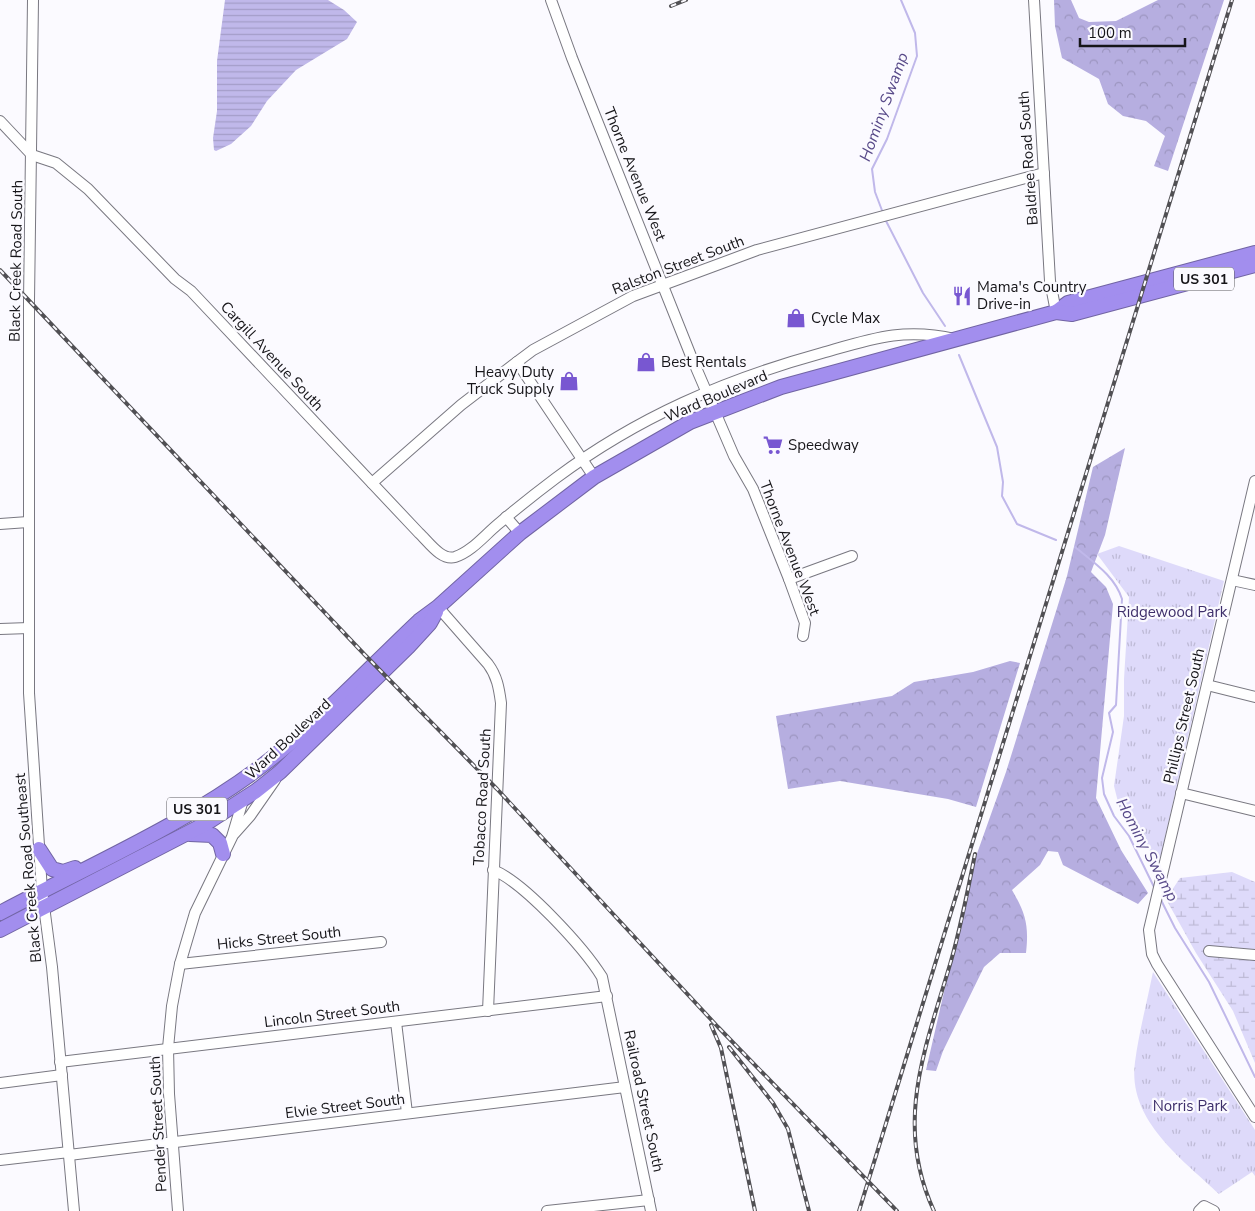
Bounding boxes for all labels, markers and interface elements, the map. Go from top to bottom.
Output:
scale bar [1080,15,1185,47]
text: 100 m [1088,23,1132,43]
water label: Hominy Swamp [854,49,914,165]
street label: Baldree Road South [1013,90,1043,226]
street label: Thorne Avenue West [599,104,671,245]
street label: Black Creek Road South [5,180,27,342]
street label: Ralston Street South [609,231,747,299]
road number: US 301 [1174,268,1234,290]
place label: Mama's Country Drive-in [977,277,1087,314]
restaurant icon: Mama's Country Drive-in [951,285,973,307]
street label: Cargill Avenue South [216,297,328,415]
shop icon: Cycle Max [785,307,807,329]
place label: Cycle Max [811,308,880,328]
shop icon: Best Rentals [635,351,657,373]
place label: Best Rentals [661,352,747,372]
place label: Heavy Duty Truck Supply [467,362,554,399]
street label: Ward Boulevard [661,365,771,427]
shop icon: Heavy Duty Truck Supply [558,370,580,392]
supermarket icon: Speedway [762,434,784,456]
place label: Speedway [788,435,859,455]
street label: Thorne Avenue West [755,478,825,619]
park label: Ridgewood Park [1117,602,1228,622]
street label: Phillips Street South [1159,646,1209,786]
street label: Ward Boulevard [241,694,335,784]
street label: Tobacco Road South [468,728,496,866]
street label: Black Creek Road Southeast [10,772,46,964]
water label: Hominy Swamp [1110,794,1184,906]
road number: US 301 [167,798,227,821]
street label: Hicks Street South [216,922,342,954]
street label: Lincoln Street South [263,996,401,1032]
street label: Railroad Street South [619,1028,669,1174]
street label: Pender Street South [144,1055,172,1193]
street label: Elvie Street South [284,1089,406,1123]
park label: Norris Park [1153,1096,1228,1116]

